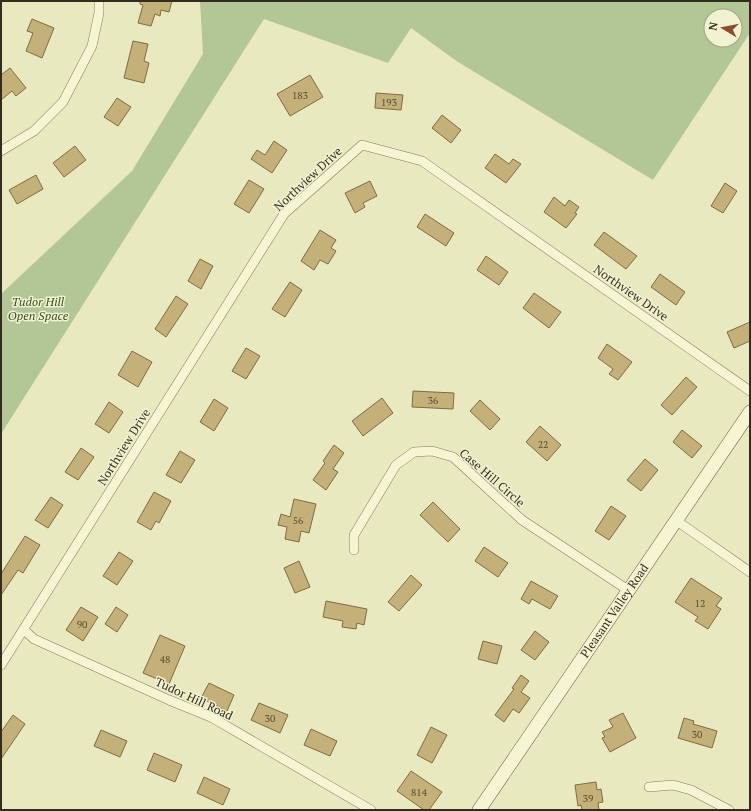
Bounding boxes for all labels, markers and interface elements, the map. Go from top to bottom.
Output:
north arrow [703,8,743,48]
text: N [706,20,721,32]
house number: 183 [292,89,308,102]
house number: 193 [381,96,397,109]
street label: Northview Drive [271,143,345,214]
street label: Northview Drive [591,261,671,324]
park label: Tudor Hill Open Space [8,294,69,323]
house number: 36 [428,394,439,407]
street label: Northview Drive [94,406,153,488]
house number: 22 [538,438,548,451]
street label: Case Hill Circle [457,445,528,510]
house number: 56 [293,514,304,527]
street label: Pleasant Valley Road [577,560,652,660]
house number: 12 [695,597,705,610]
house number: 90 [77,618,87,631]
house number: 48 [160,653,170,666]
street label: Tudor Hill Road [153,674,236,723]
house number: 30 [265,712,275,725]
house number: 30 [692,728,702,741]
house number: 814 [411,786,428,799]
house number: 39 [583,792,593,805]

